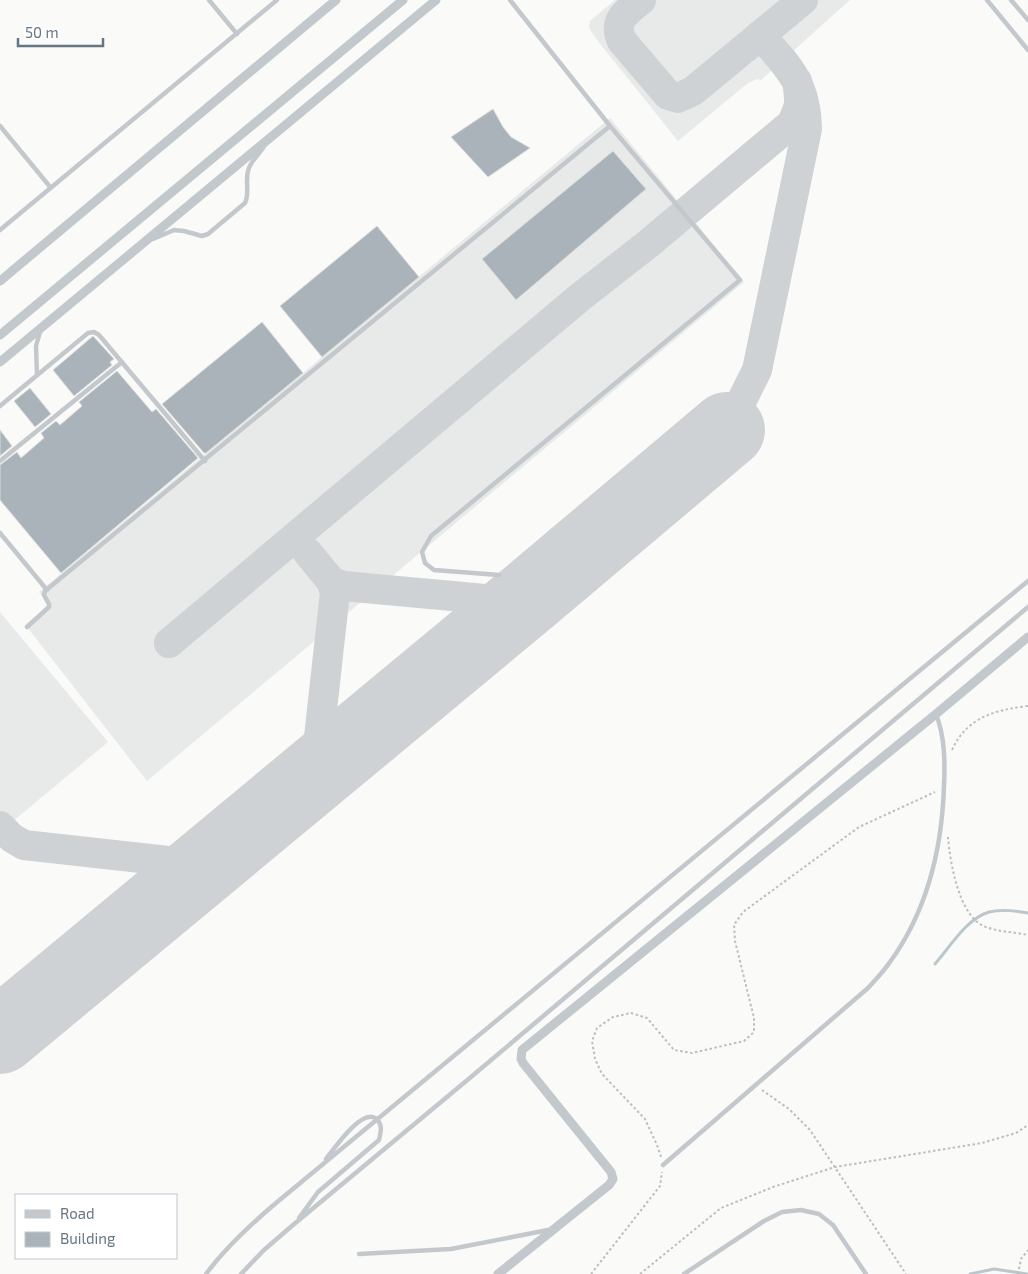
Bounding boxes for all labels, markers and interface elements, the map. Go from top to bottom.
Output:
scale bar [18,15,102,47]
text: 50 m [25,23,59,41]
legend [15,1194,178,1259]
text: Road [60,1204,95,1222]
text: Building [60,1229,116,1247]

